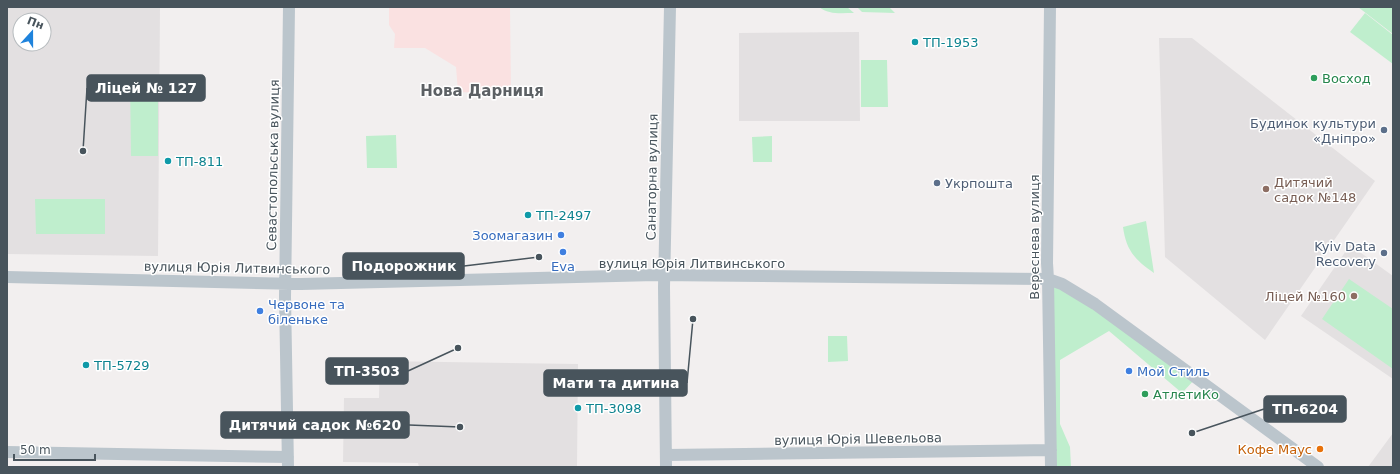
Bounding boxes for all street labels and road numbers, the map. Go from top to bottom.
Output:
street label: Севастопольська вулиця [264,79,282,251]
street label: Санаторна вулиця [643,114,661,240]
street label: Вереснева вулиця [1027,174,1042,300]
street label: вулиця Юрія Литвинського [599,256,785,271]
street label: вулиця Юрія Литвинського [144,259,330,277]
street label: вулиця Юрія Шевельова [774,430,942,448]

